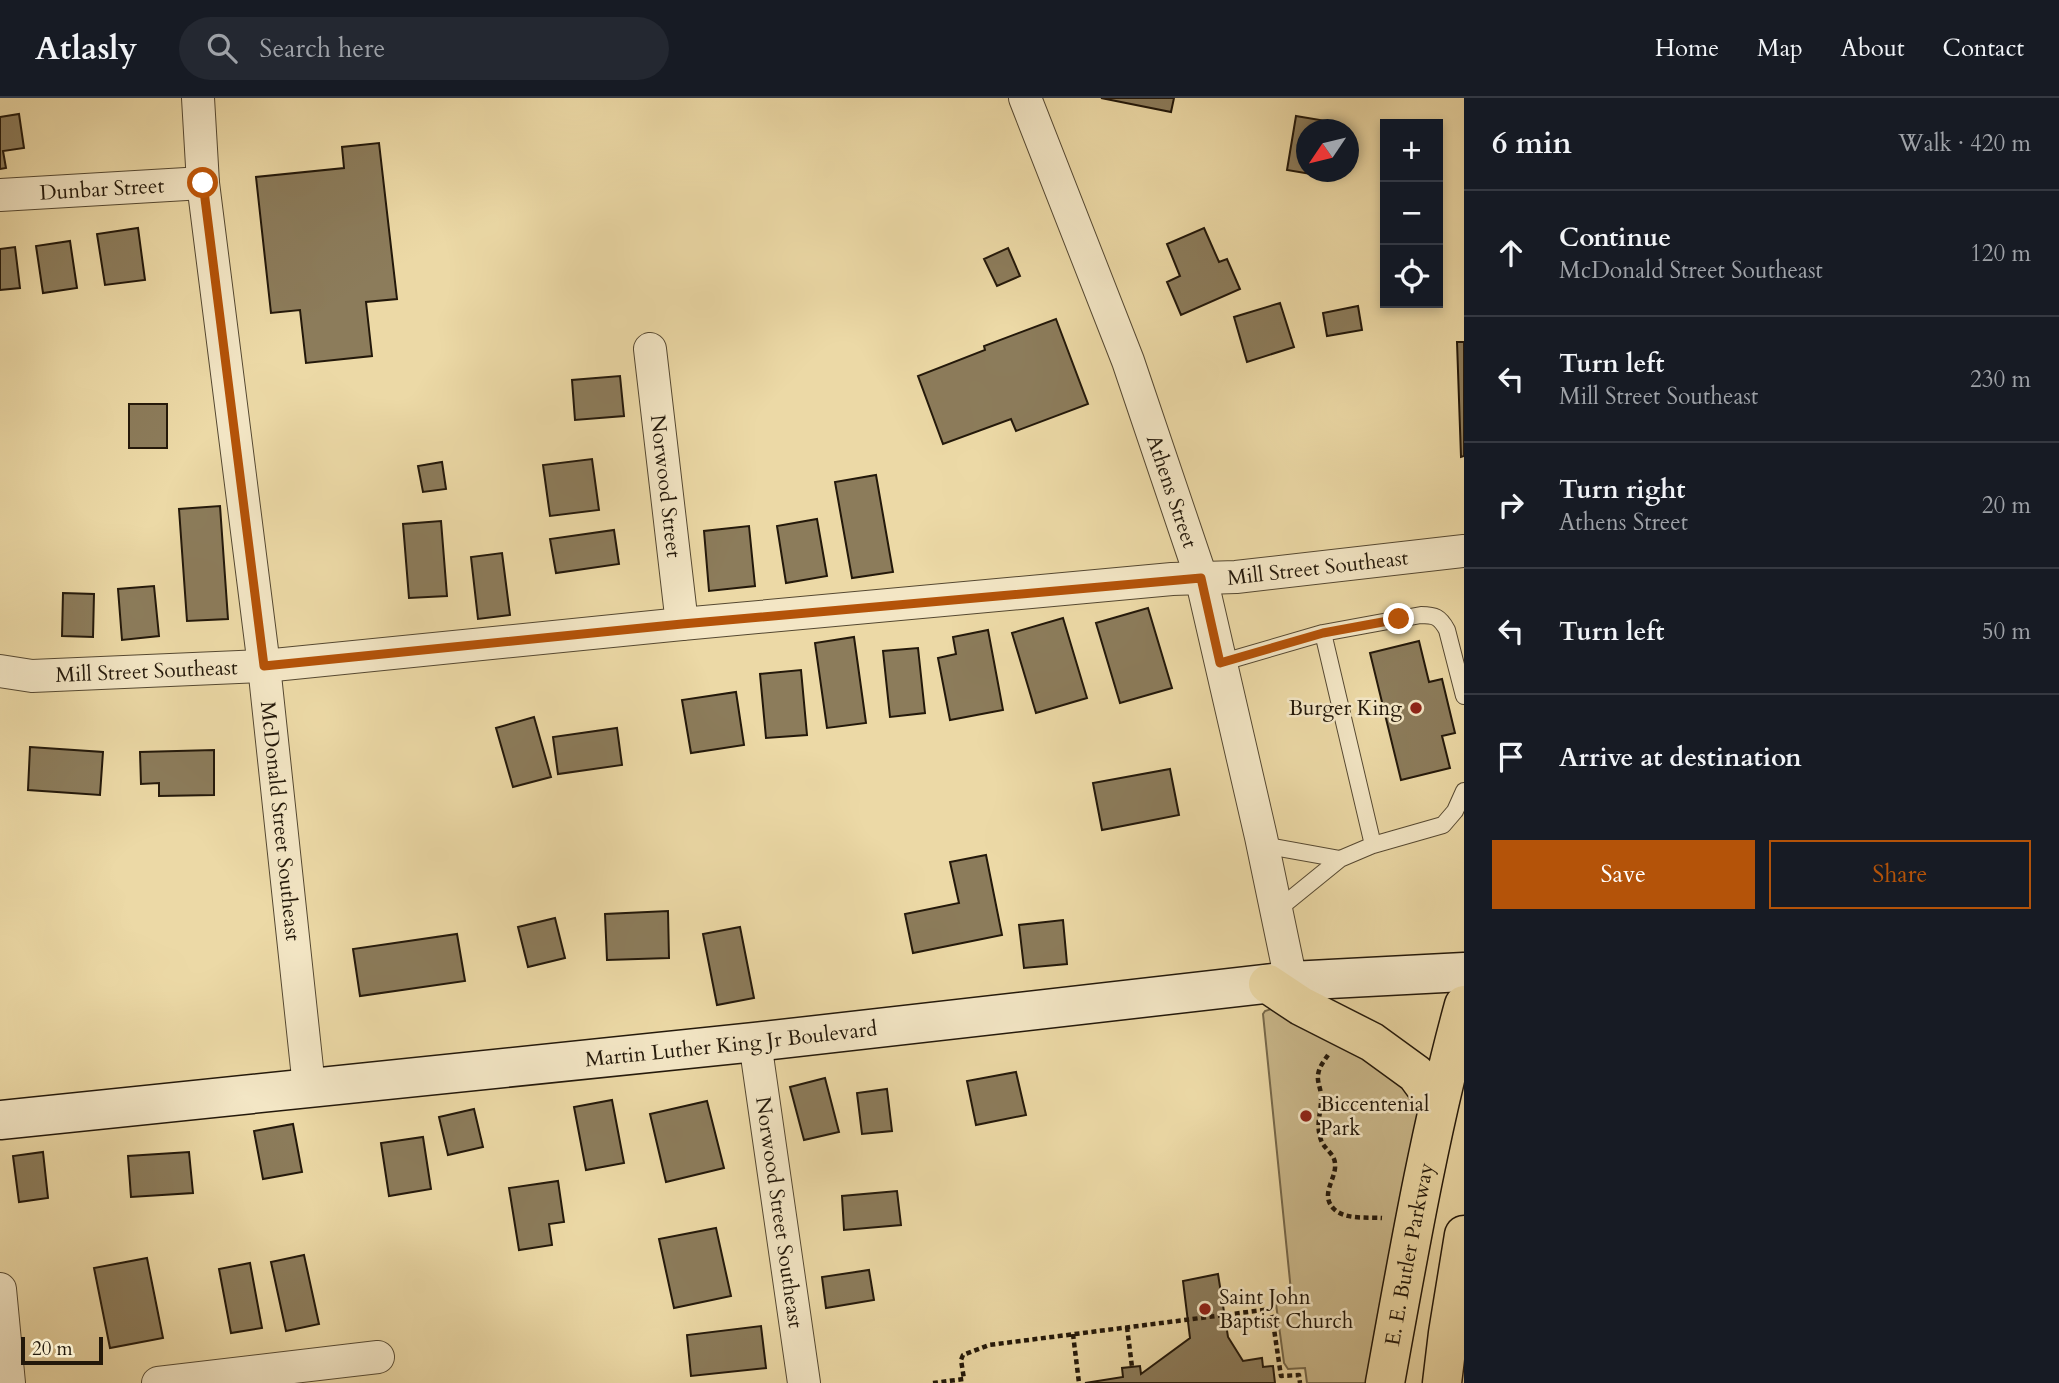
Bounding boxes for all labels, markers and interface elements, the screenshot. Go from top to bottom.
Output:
search box [179,17,669,80]
text: Atlasly [35,26,137,71]
icon: search [203,29,241,67]
text: Search here [259,31,385,66]
text: Home [1655,32,1719,65]
text: Map [1757,32,1803,65]
text: About [1841,32,1905,65]
text: Contact [1943,32,2024,65]
north arrow [1296,119,1359,182]
map controls [1380,119,1443,308]
button: + [1380,119,1443,182]
text: 6 min [1492,123,1572,164]
text: Walk · 420 m [1898,128,2031,159]
route start [187,167,218,198]
street label: Dunbar Street [39,171,165,208]
button: − [1380,182,1443,245]
text: Continue [1559,220,1671,255]
icon: ahead [1492,234,1530,272]
text: 120 m [1970,238,2031,269]
button: locate [1380,245,1443,308]
text: McDonald Street Southeast [1559,255,1823,286]
text: Turn left [1559,346,1664,381]
icon: left [1492,360,1530,398]
text: 230 m [1970,364,2031,395]
text: Mill Street Southeast [1559,381,1758,412]
street label: Norwood Street [643,413,688,560]
street label: Athens Street [1139,431,1204,552]
text: Turn right [1559,472,1686,507]
icon: right [1492,486,1530,524]
text: 20 m [1982,490,2031,521]
text: Athens Street [1559,507,1688,538]
street label: Mill Street Southeast [1226,543,1410,593]
route end [1383,603,1414,634]
icon: left [1492,612,1530,650]
text: Turn left [1559,614,1664,649]
text: 50 m [1982,616,2031,647]
street label: Mill Street Southeast [55,653,238,690]
place label: Burger King [1289,694,1402,723]
street label: McDonald Street Southeast [253,700,307,943]
marker: Burger King [1408,700,1424,716]
icon: arrive [1492,738,1530,776]
text: Arrive at destination [1559,740,1802,775]
button: Save [1492,840,1755,909]
button: Share [1769,840,2031,909]
street label: Martin Luther King Jr Boulevard [584,1014,879,1074]
place label: Biccentenial Park [1320,1090,1429,1143]
street label: Norwood Street Southeast [748,1095,810,1330]
marker: Biccentenial Park [1298,1108,1314,1124]
street label: E. E. Butler Parkway [1378,1160,1441,1348]
place label: Saint John Baptist Church [1219,1283,1354,1336]
marker: Saint John Baptist Church [1197,1301,1213,1317]
scale bar [21,1334,103,1366]
text: 20 m [32,1336,73,1362]

